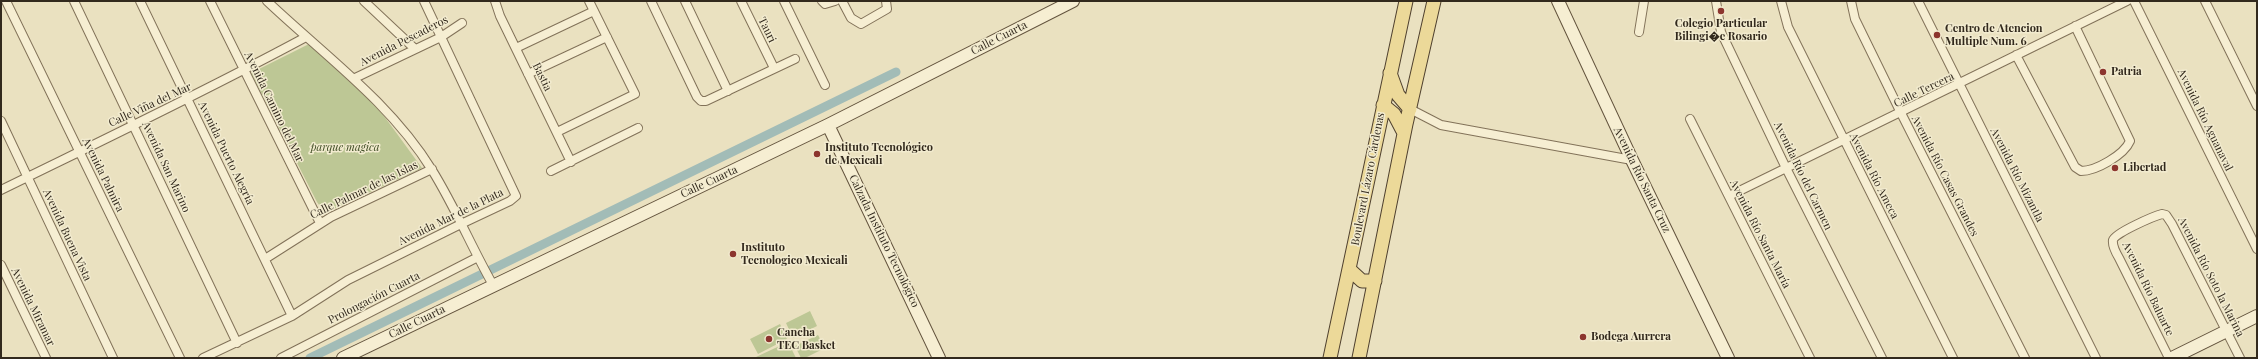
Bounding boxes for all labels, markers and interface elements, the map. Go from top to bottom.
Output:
marker: Colegio Particular Bilingi�e Rosario [1716,6,1726,16]
street label: Avenida Pescaderos [358,13,450,69]
street label: Tauri [755,15,779,45]
place label: Colegio Particular Bilingi�e Rosario [1675,17,1767,43]
street label: Calle Cuarta [969,18,1029,58]
place label: Centro de Atencion Multiple Num. 6 [1945,22,2043,48]
marker: Centro de Atencion Multiple Num. 6 [1932,30,1942,40]
street label: Avenida Camino del Mar [241,50,307,164]
street label: Bastia [530,61,554,93]
place label: Patria [2111,65,2142,79]
marker: Patria [2098,67,2108,77]
street label: Avenida Río Aguanaval [2175,67,2235,173]
street label: Calle Tercera [1892,70,1956,110]
street label: Calle Viña del Mar [106,80,194,130]
street label: Avenida Puerto Alegría [195,99,257,207]
street label: Boulevard Lázaro Cárdenas [1349,111,1387,247]
street label: Avenida Río Casas Grandes [1909,113,1981,239]
street label: Avenida San Marino [139,120,193,214]
street label: Avenida Río del Carmen [1771,120,1835,232]
street label: Avenida Río Santa Cruz [1611,125,1673,235]
street label: Avenida Río Mizantla [1988,126,2046,224]
street label: Avenida Río Ameca [1847,131,1901,221]
street label: Avenida Palmira [79,136,127,214]
park label: parque magica [310,141,380,155]
place label: Instituto Tecnológico de Mexicali [825,141,933,167]
marker: Instituto Tecnológico de Mexicali [812,149,822,159]
street label: Calle Palmar de las Islas [308,158,420,222]
place label: Libertad [2123,161,2166,175]
street label: Calle Cuarta [678,163,740,201]
marker: Libertad [2110,163,2120,173]
street label: Calzada Instituto Tecnológico [846,172,922,310]
street label: Avenida Río Santa María [1727,178,1793,290]
street label: Avenida Mar de la Plata [396,186,506,248]
street label: Avenida Buena Vista [40,187,94,283]
street label: Avenida Río Soto la Marina [2175,215,2247,339]
street label: Avenida Río Baluarte [2119,240,2177,338]
place label: Instituto Tecnologico Mexicali [741,241,848,267]
marker: Instituto Tecnologico Mexicali [728,249,738,259]
street label: Avenida Miramar [8,266,58,348]
street label: Prolongación Cuarta [326,269,422,327]
street label: Calle Cuarta [387,303,447,341]
place label: Cancha TEC Basket [777,326,835,352]
place label: Bodega Aurrera [1591,330,1671,344]
marker: Bodega Aurrera [1578,332,1588,342]
marker: Cancha TEC Basket [764,334,774,344]

